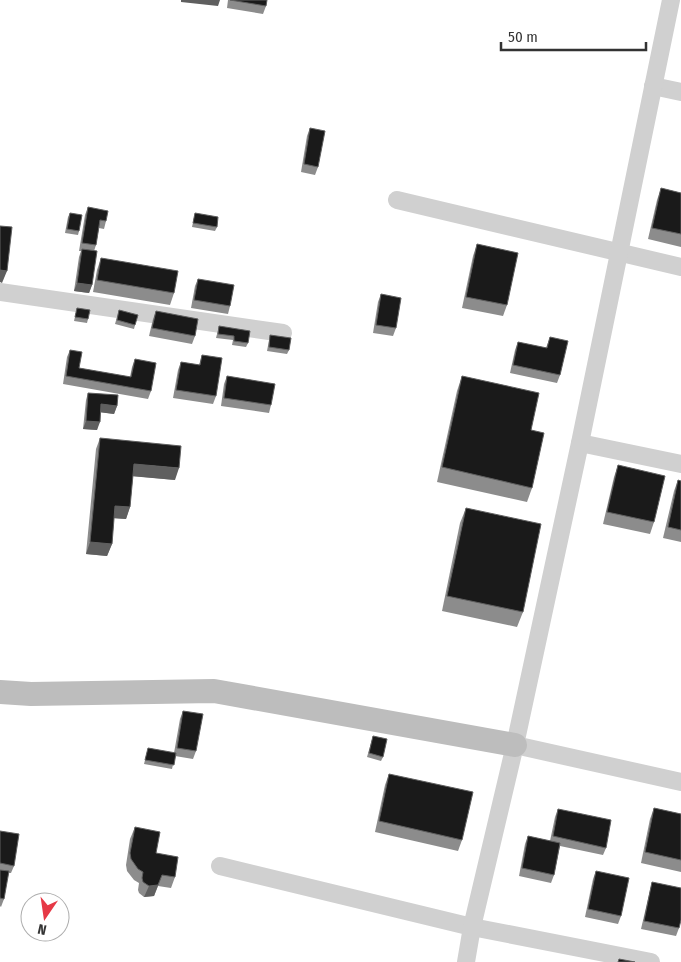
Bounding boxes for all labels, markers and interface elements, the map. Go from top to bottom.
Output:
scale bar [501,20,646,52]
text: 50 m [508,28,538,46]
north arrow [20,892,70,942]
text: N [36,920,48,938]

